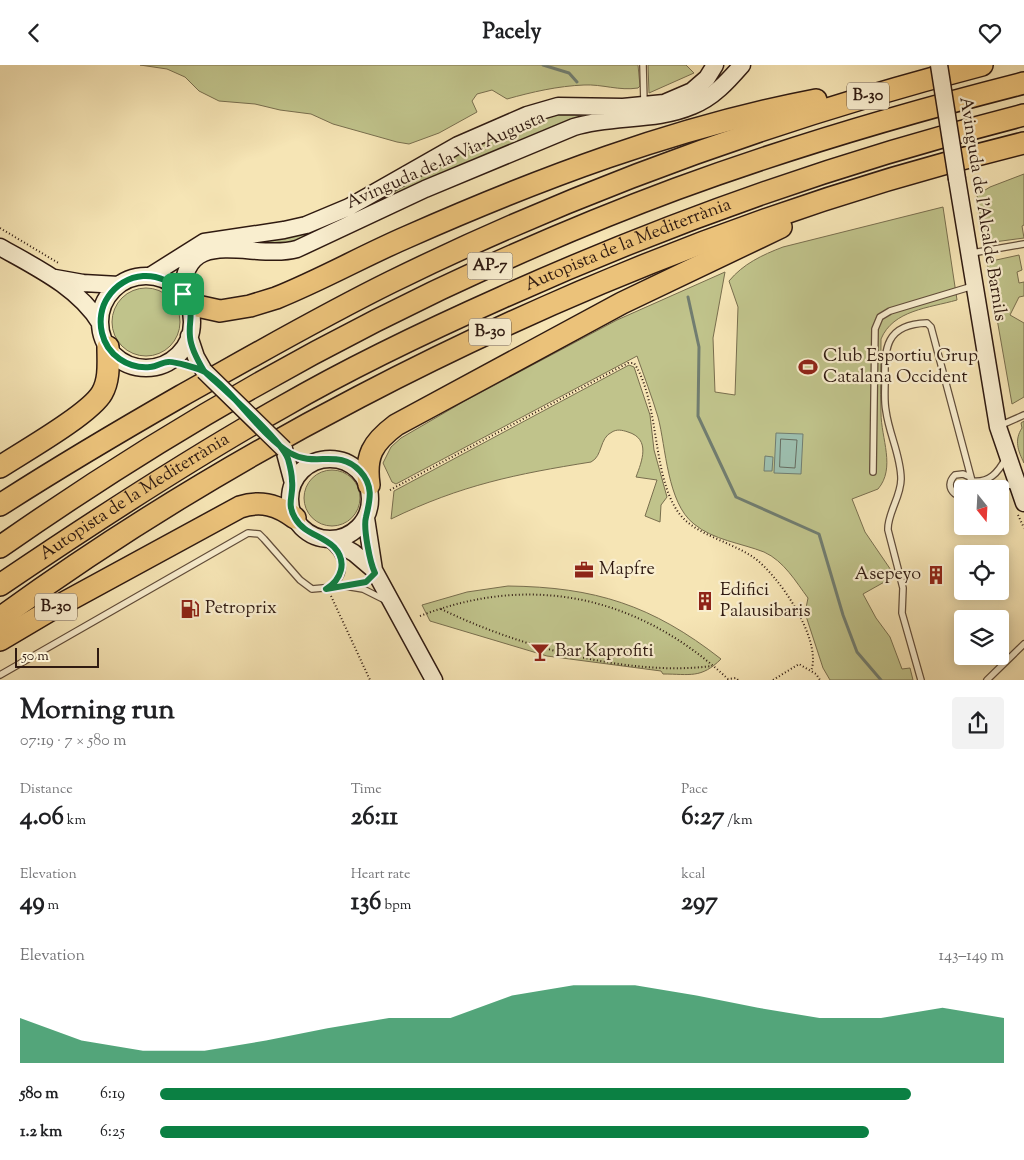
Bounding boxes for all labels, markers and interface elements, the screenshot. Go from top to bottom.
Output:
text: Pacely [483,17,541,49]
icon: back [20,19,48,47]
icon: heart [976,19,1004,47]
road number: B-30 [847,83,889,109]
street label: Avinguda de l'Alcalde Barnils [951,95,1013,323]
street label: Avinguda de la Via Augusta [342,105,550,217]
street label: Autopista de la Mediterrània [521,192,735,299]
road number: AP-7 [468,253,512,280]
pin [162,273,204,315]
icon: arrive [169,280,197,308]
road number: B-30 [469,318,511,345]
place label: Club Esportiu Grup Catalana Occident [823,344,978,391]
sports icon: Club Esportiu Grup Catalana Occident [797,356,819,378]
street label: Autopista de la Mediterrània [35,427,235,567]
north arrow [954,480,1009,535]
map controls [954,480,1009,665]
button: locate [954,545,1009,600]
place label: Mapfre [599,557,655,583]
office icon: Mapfre [573,559,595,581]
place label: Asepeyo [855,562,921,588]
building icon: Asepeyo [925,564,947,586]
place label: Edifici Palausibaris [720,578,810,625]
building icon: Edifici Palausibaris [694,590,716,612]
road number: B-30 [35,593,77,621]
place label: Petroprix [205,596,277,622]
fuel station icon: Petroprix [179,598,201,620]
button: layers [954,610,1009,665]
place label: Bar Kaprofiti [555,639,654,665]
bar icon: Bar Kaprofiti [529,641,551,663]
scale bar [15,645,99,668]
text: 50 m [22,647,49,667]
text: Morning run [20,691,175,731]
button: share [952,697,1004,749]
text: 07:19 · 7 × 580 m [20,730,126,753]
text: Distance [20,780,73,800]
text: Time [351,780,382,800]
text: Pace [681,780,708,800]
text: 4.06 [20,800,64,836]
text: 26:11 [351,800,398,836]
text: 6:27 [681,800,724,836]
text: km [64,811,86,831]
text: /km [724,811,753,831]
text: Elevation [20,865,77,885]
text: Heart rate [351,865,410,885]
text: kcal [681,865,705,885]
text: 49 [20,885,45,921]
text: 136 [351,885,381,921]
text: 297 [681,885,718,921]
text: m [45,896,59,916]
text: bpm [381,896,411,916]
text: Elevation [20,945,85,968]
text: 143–149 m [939,945,1004,968]
text: 580 m [20,1083,59,1106]
text: 6:19 [100,1083,125,1106]
text: 1.2 km [20,1121,62,1144]
text: 6:25 [100,1121,125,1144]

